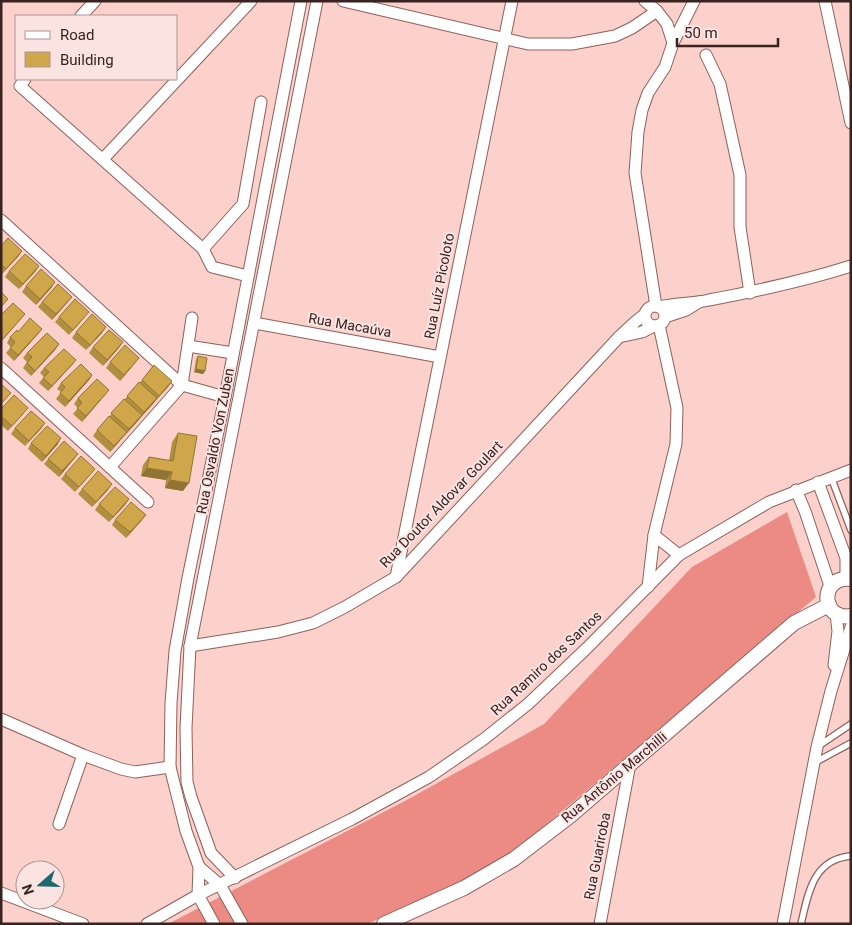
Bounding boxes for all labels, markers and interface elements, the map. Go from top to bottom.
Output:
legend [15,15,178,80]
scale bar [677,15,778,47]
text: 50 m [684,24,718,42]
text: Road [60,26,94,44]
text: Building [60,51,114,69]
street label: Rua Luíz Picoloto [421,232,457,340]
street label: Rua Macaúva [307,310,393,340]
street label: Rua Osvaldo Von Zuben [193,367,237,515]
street label: Rua Doutor Aldovar Goulart [376,437,506,571]
street label: Rua Ramiro dos Santos [487,608,605,718]
street label: Rua Antônio Marchilli [558,728,670,826]
street label: Rua Guariroba [581,811,613,901]
north arrow [15,860,65,910]
text: N [19,882,37,897]

